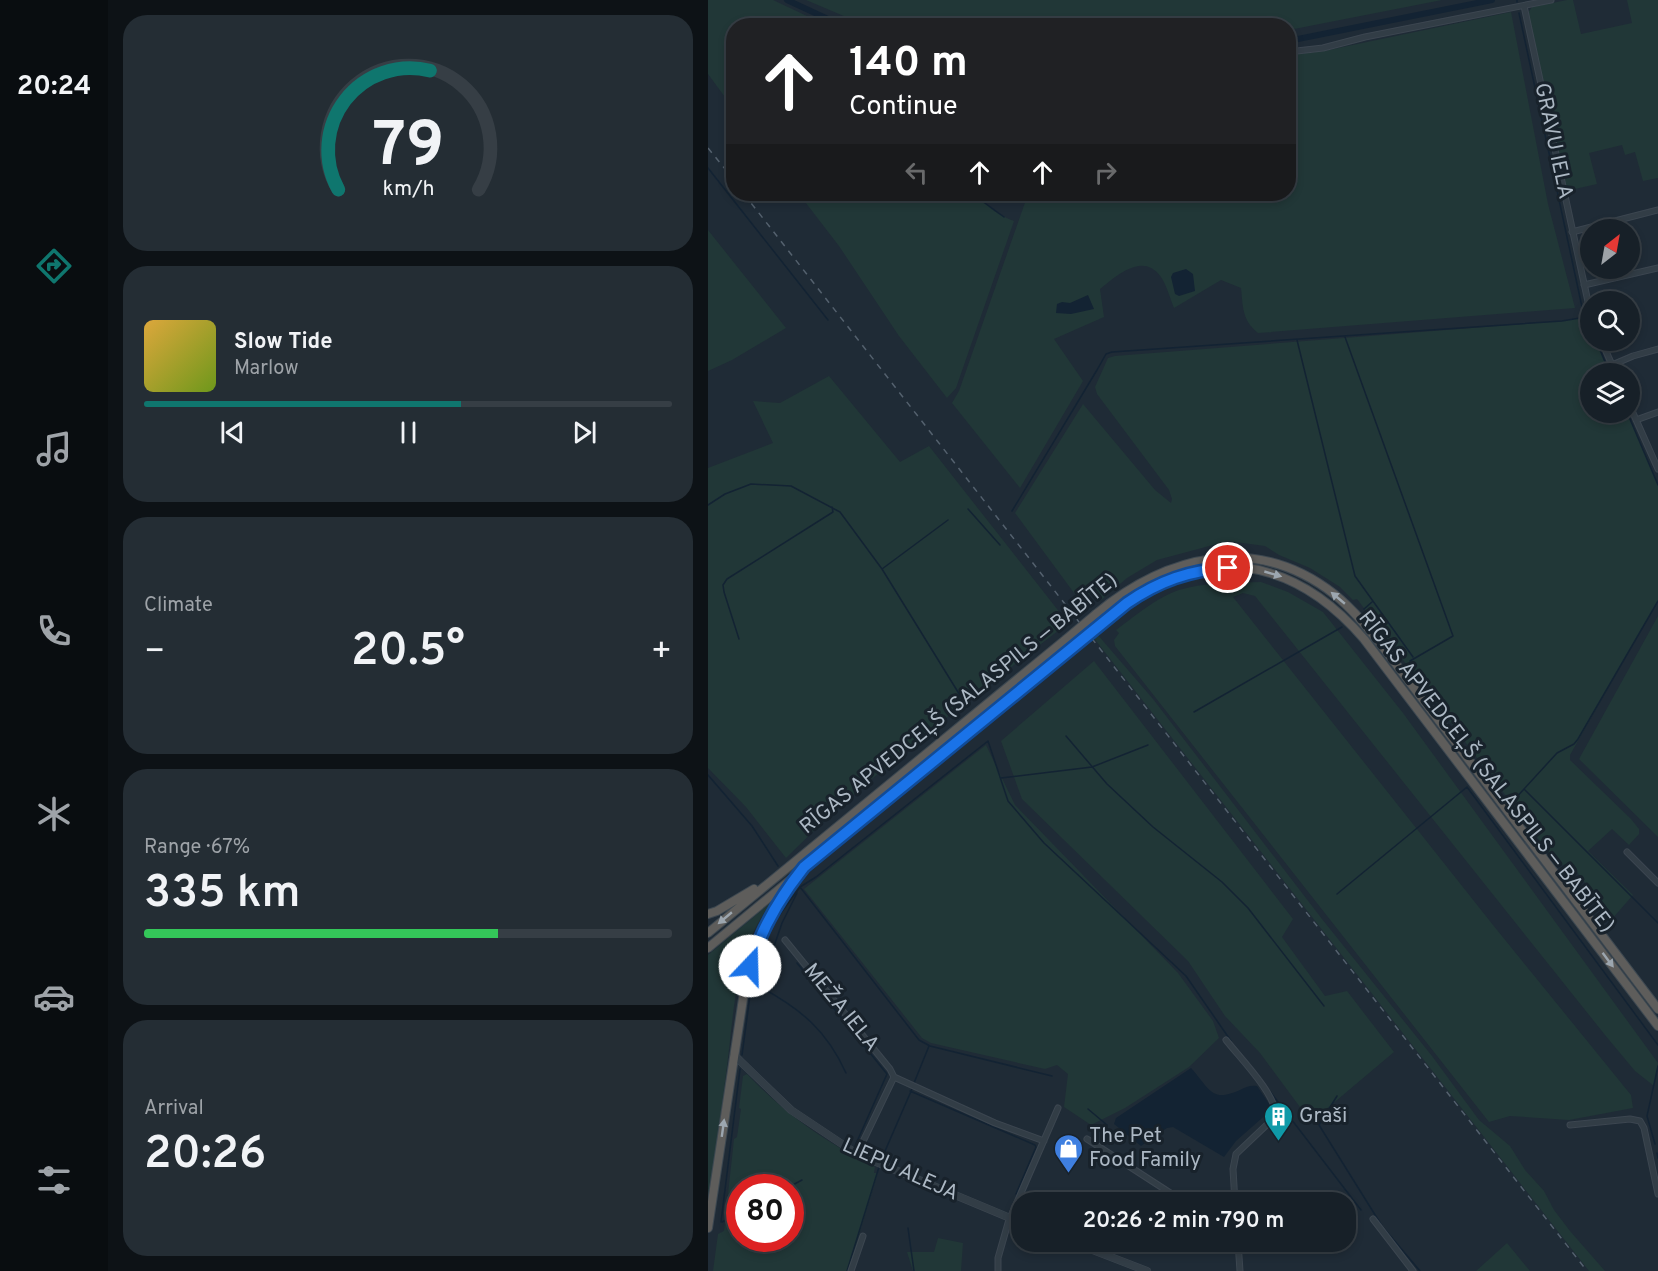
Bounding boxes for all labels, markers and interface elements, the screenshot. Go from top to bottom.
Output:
text: 140 m [849,38,968,91]
icon: ahead [750,42,828,120]
text: 20:24 [17,70,91,104]
street label: GRAVU IELA [1528,80,1578,202]
text: Continue [849,90,958,124]
text: 79 [372,109,444,188]
icon: left [900,156,933,189]
icon: ahead [963,156,996,189]
icon: ahead [1026,156,1059,189]
icon: right [1089,156,1122,189]
text: km/h [382,176,434,203]
north arrow [1580,219,1640,279]
map controls [1580,219,1640,423]
icon: directions [33,245,75,287]
button: search [1580,291,1640,351]
text: Slow Tide [234,329,333,356]
text: Marlow [234,356,298,382]
button: layers [1580,363,1640,423]
icon: previous [216,416,249,449]
icon: pause [392,416,425,449]
icon: next [568,416,601,449]
icon: music [33,428,75,470]
pin [1202,542,1253,593]
icon: arrive [1211,551,1244,584]
street label: RĪGAS APVEDCEĻŠ (SALASPILS — BABĪTE) [794,566,1123,841]
one-way arrow [1264,570,1282,579]
one-way arrow [1330,591,1346,604]
text: Climate [144,593,213,619]
street label: RĪGAS APVEDCEĻŠ (SALASPILS — BABĪTE) [1352,605,1621,938]
icon: phone [33,610,75,652]
text: 20.5° [351,624,465,681]
text: − [144,632,165,674]
text: + [651,632,672,674]
icon: climate [33,793,75,835]
text: Range · 67% [144,835,250,861]
text: 335 km [144,866,301,923]
one-way arrow [717,912,733,925]
position arrow [718,934,782,998]
one-way arrow [1601,952,1613,967]
street label: MEŽA IELA [797,958,886,1058]
icon: car [33,976,75,1018]
text: Arrival [144,1096,204,1122]
building icon: Graši [1262,1100,1294,1142]
place label: Graši [1299,1103,1347,1130]
one-way arrow [718,1119,727,1138]
place label: The Pet Food Family [1089,1123,1201,1174]
text: 20:26 [144,1127,266,1184]
street label: LIEPU ALEJA [838,1132,962,1208]
shop icon: The Pet Food Family [1052,1132,1084,1174]
icon: filters [33,1159,75,1201]
speed limit sign: 80 [726,1174,804,1252]
text: 20:26 · 2 min · 790 m [1083,1208,1284,1235]

